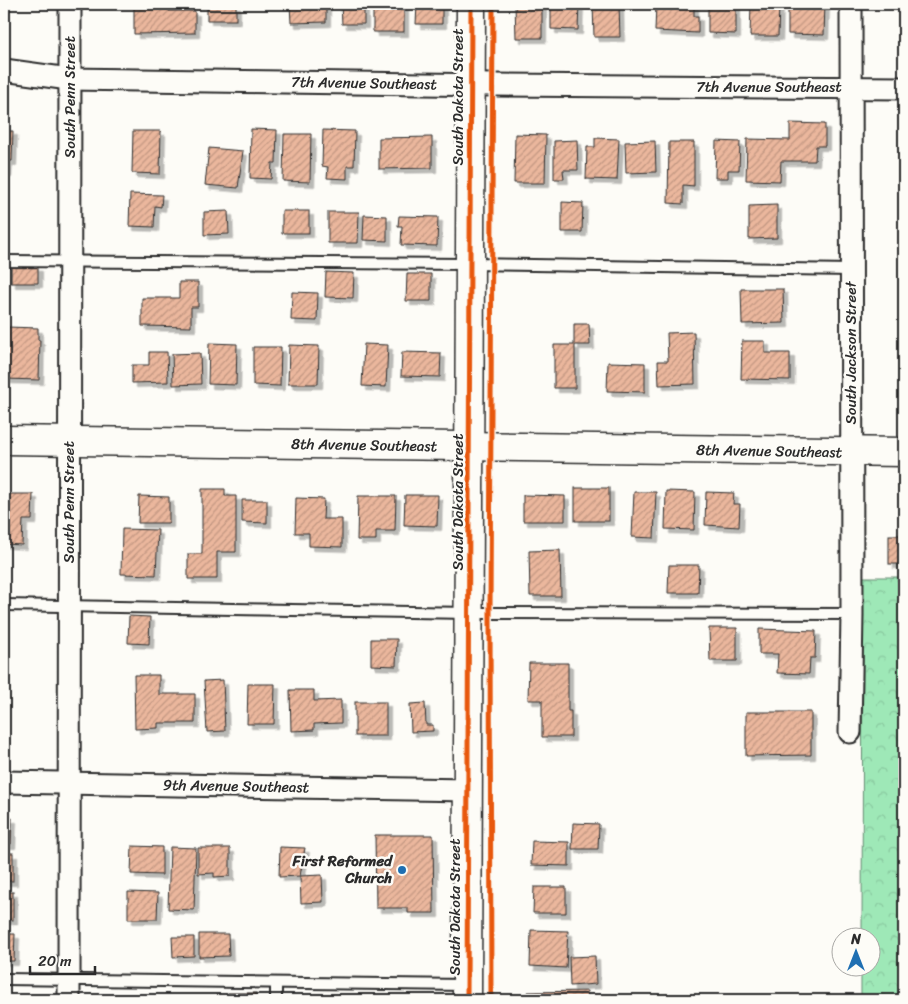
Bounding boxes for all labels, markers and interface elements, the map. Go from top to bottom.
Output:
street label: South Dakota Street [445,28,471,166]
street label: South Penn Street [57,35,83,158]
street label: 7th Avenue Southeast [291,69,437,97]
street label: 7th Avenue Southeast [696,74,842,100]
street label: South Jackson Street [838,281,864,425]
street label: 8th Avenue Southeast [291,431,438,459]
street label: South Dakota Street [445,433,471,571]
street label: 8th Avenue Southeast [696,437,843,465]
street label: South Penn Street [56,440,82,563]
street label: 9th Avenue Southeast [163,772,310,800]
street label: South Dakota Street [442,838,468,976]
place label: First Reformed Church [292,848,394,891]
marker: First Reformed Church [396,864,408,876]
north arrow [830,926,880,976]
text: N [850,927,861,952]
scale bar [30,944,95,976]
text: 20 m [38,948,72,974]

